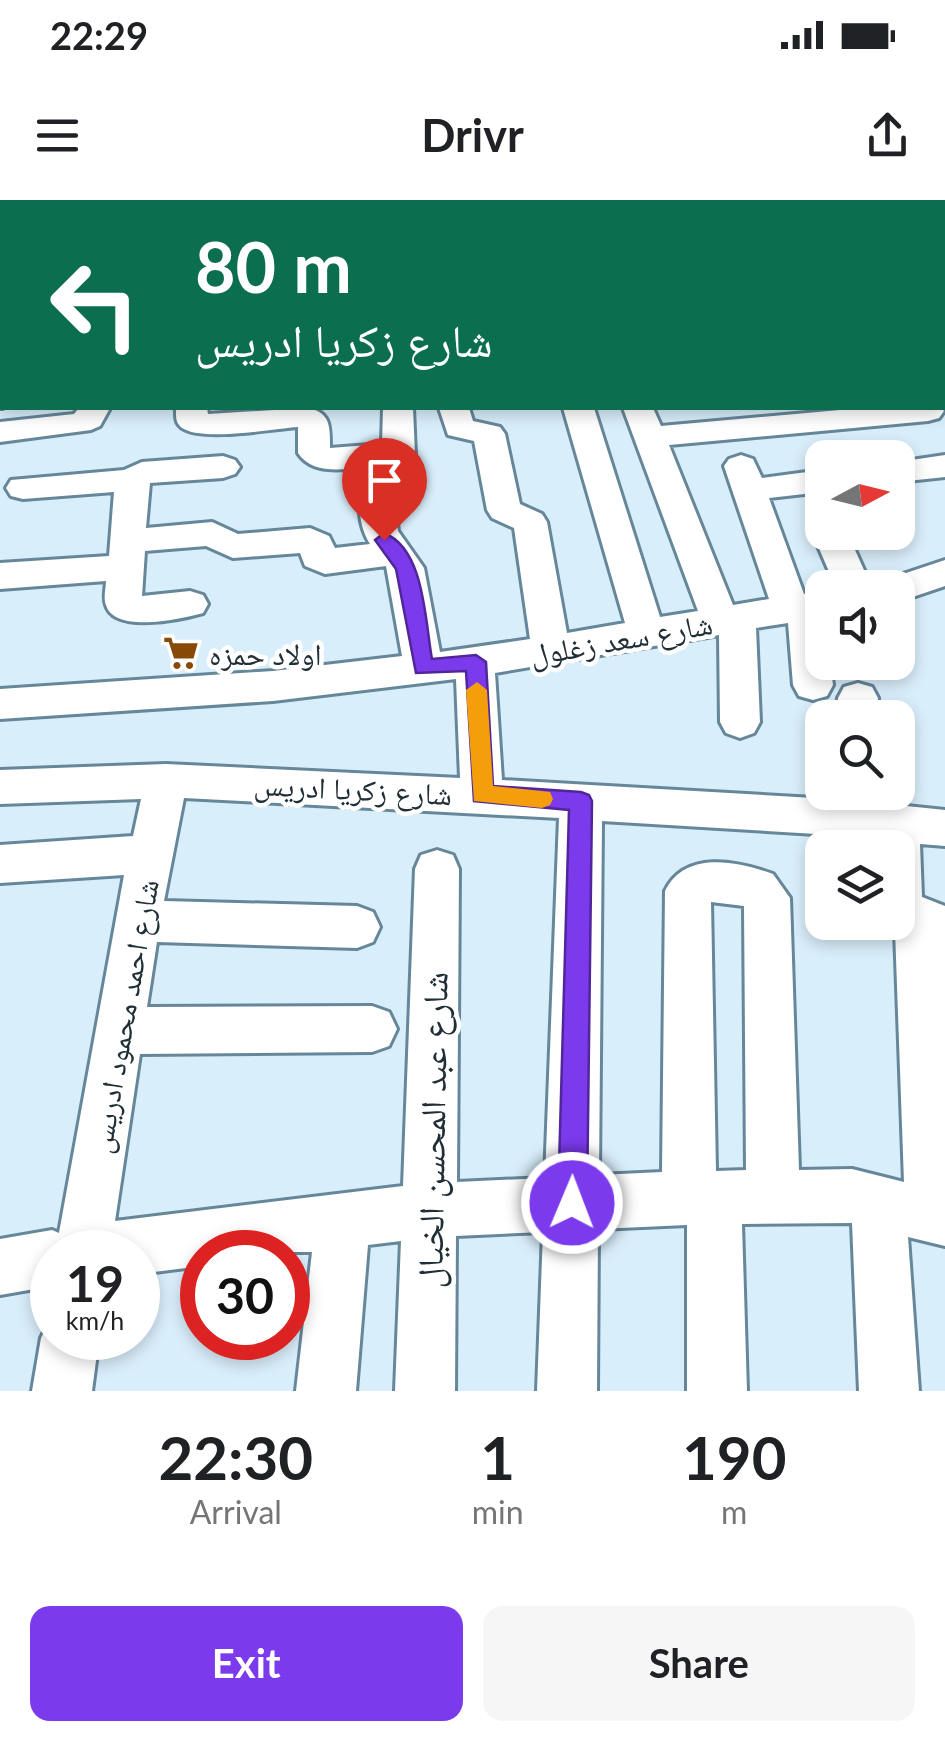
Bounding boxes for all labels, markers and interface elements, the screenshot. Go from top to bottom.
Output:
text: 22:29 [50,12,148,58]
icon: menu [30,108,85,163]
text: Drivr [421,108,524,162]
icon: share [860,108,915,163]
text: 80 m [195,224,352,308]
icon: left [30,240,160,370]
text: شارع زكريا ادريس [195,313,493,367]
pin [342,438,427,541]
north arrow [805,440,915,550]
map controls [805,440,915,940]
icon: arrive [357,453,412,508]
button: sound [805,570,915,680]
street label: شارع سعد زغلول [527,604,716,675]
supermarket icon: اولاد حمزه [162,634,200,672]
place label: اولاد حمزه [209,635,322,671]
button: search [805,700,915,810]
street label: شارع زكريا ادريس [253,765,453,814]
button: layers [805,830,915,940]
street label: شارع احمد محمود ادريس [81,876,168,1156]
street label: شارع عبد المحسن الخيال [407,971,458,1289]
position arrow [520,1151,624,1255]
speed limit sign: 30 [180,1230,310,1360]
text: 19 [66,1253,124,1313]
text: km/h [66,1305,124,1335]
text: 22:30 [159,1421,313,1493]
text: 1 [480,1421,515,1493]
text: 190 [682,1421,786,1493]
text: Arrival [190,1492,282,1531]
text: min [472,1492,524,1531]
text: m [721,1492,747,1531]
button: Exit [30,1606,463,1721]
button: Share [483,1606,915,1721]

